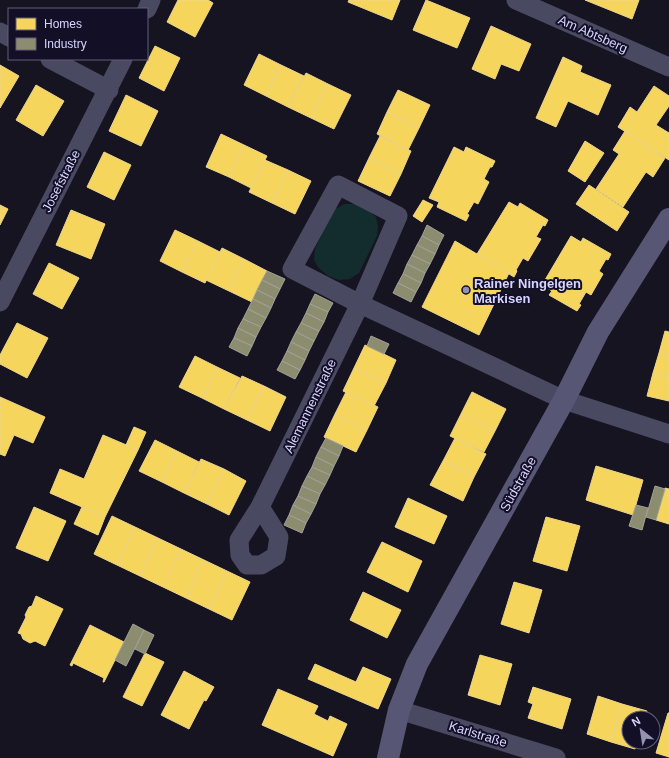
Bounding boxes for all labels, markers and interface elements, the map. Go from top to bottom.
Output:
legend [8,8,148,60]
street label: Am Abtsberg [556,12,630,56]
text: Homes [44,17,82,31]
text: Industry [44,37,87,51]
street label: Josefstraße [39,147,83,215]
place label: Rainer Ningelgen Markisen [474,276,581,306]
marker: Rainer Ningelgen Markisen [461,285,471,295]
street label: Alemannenstraße [281,357,339,455]
street label: Südstraße [497,454,539,514]
north arrow [621,710,661,750]
text: N [630,714,642,729]
street label: Karlstraße [447,718,509,750]

